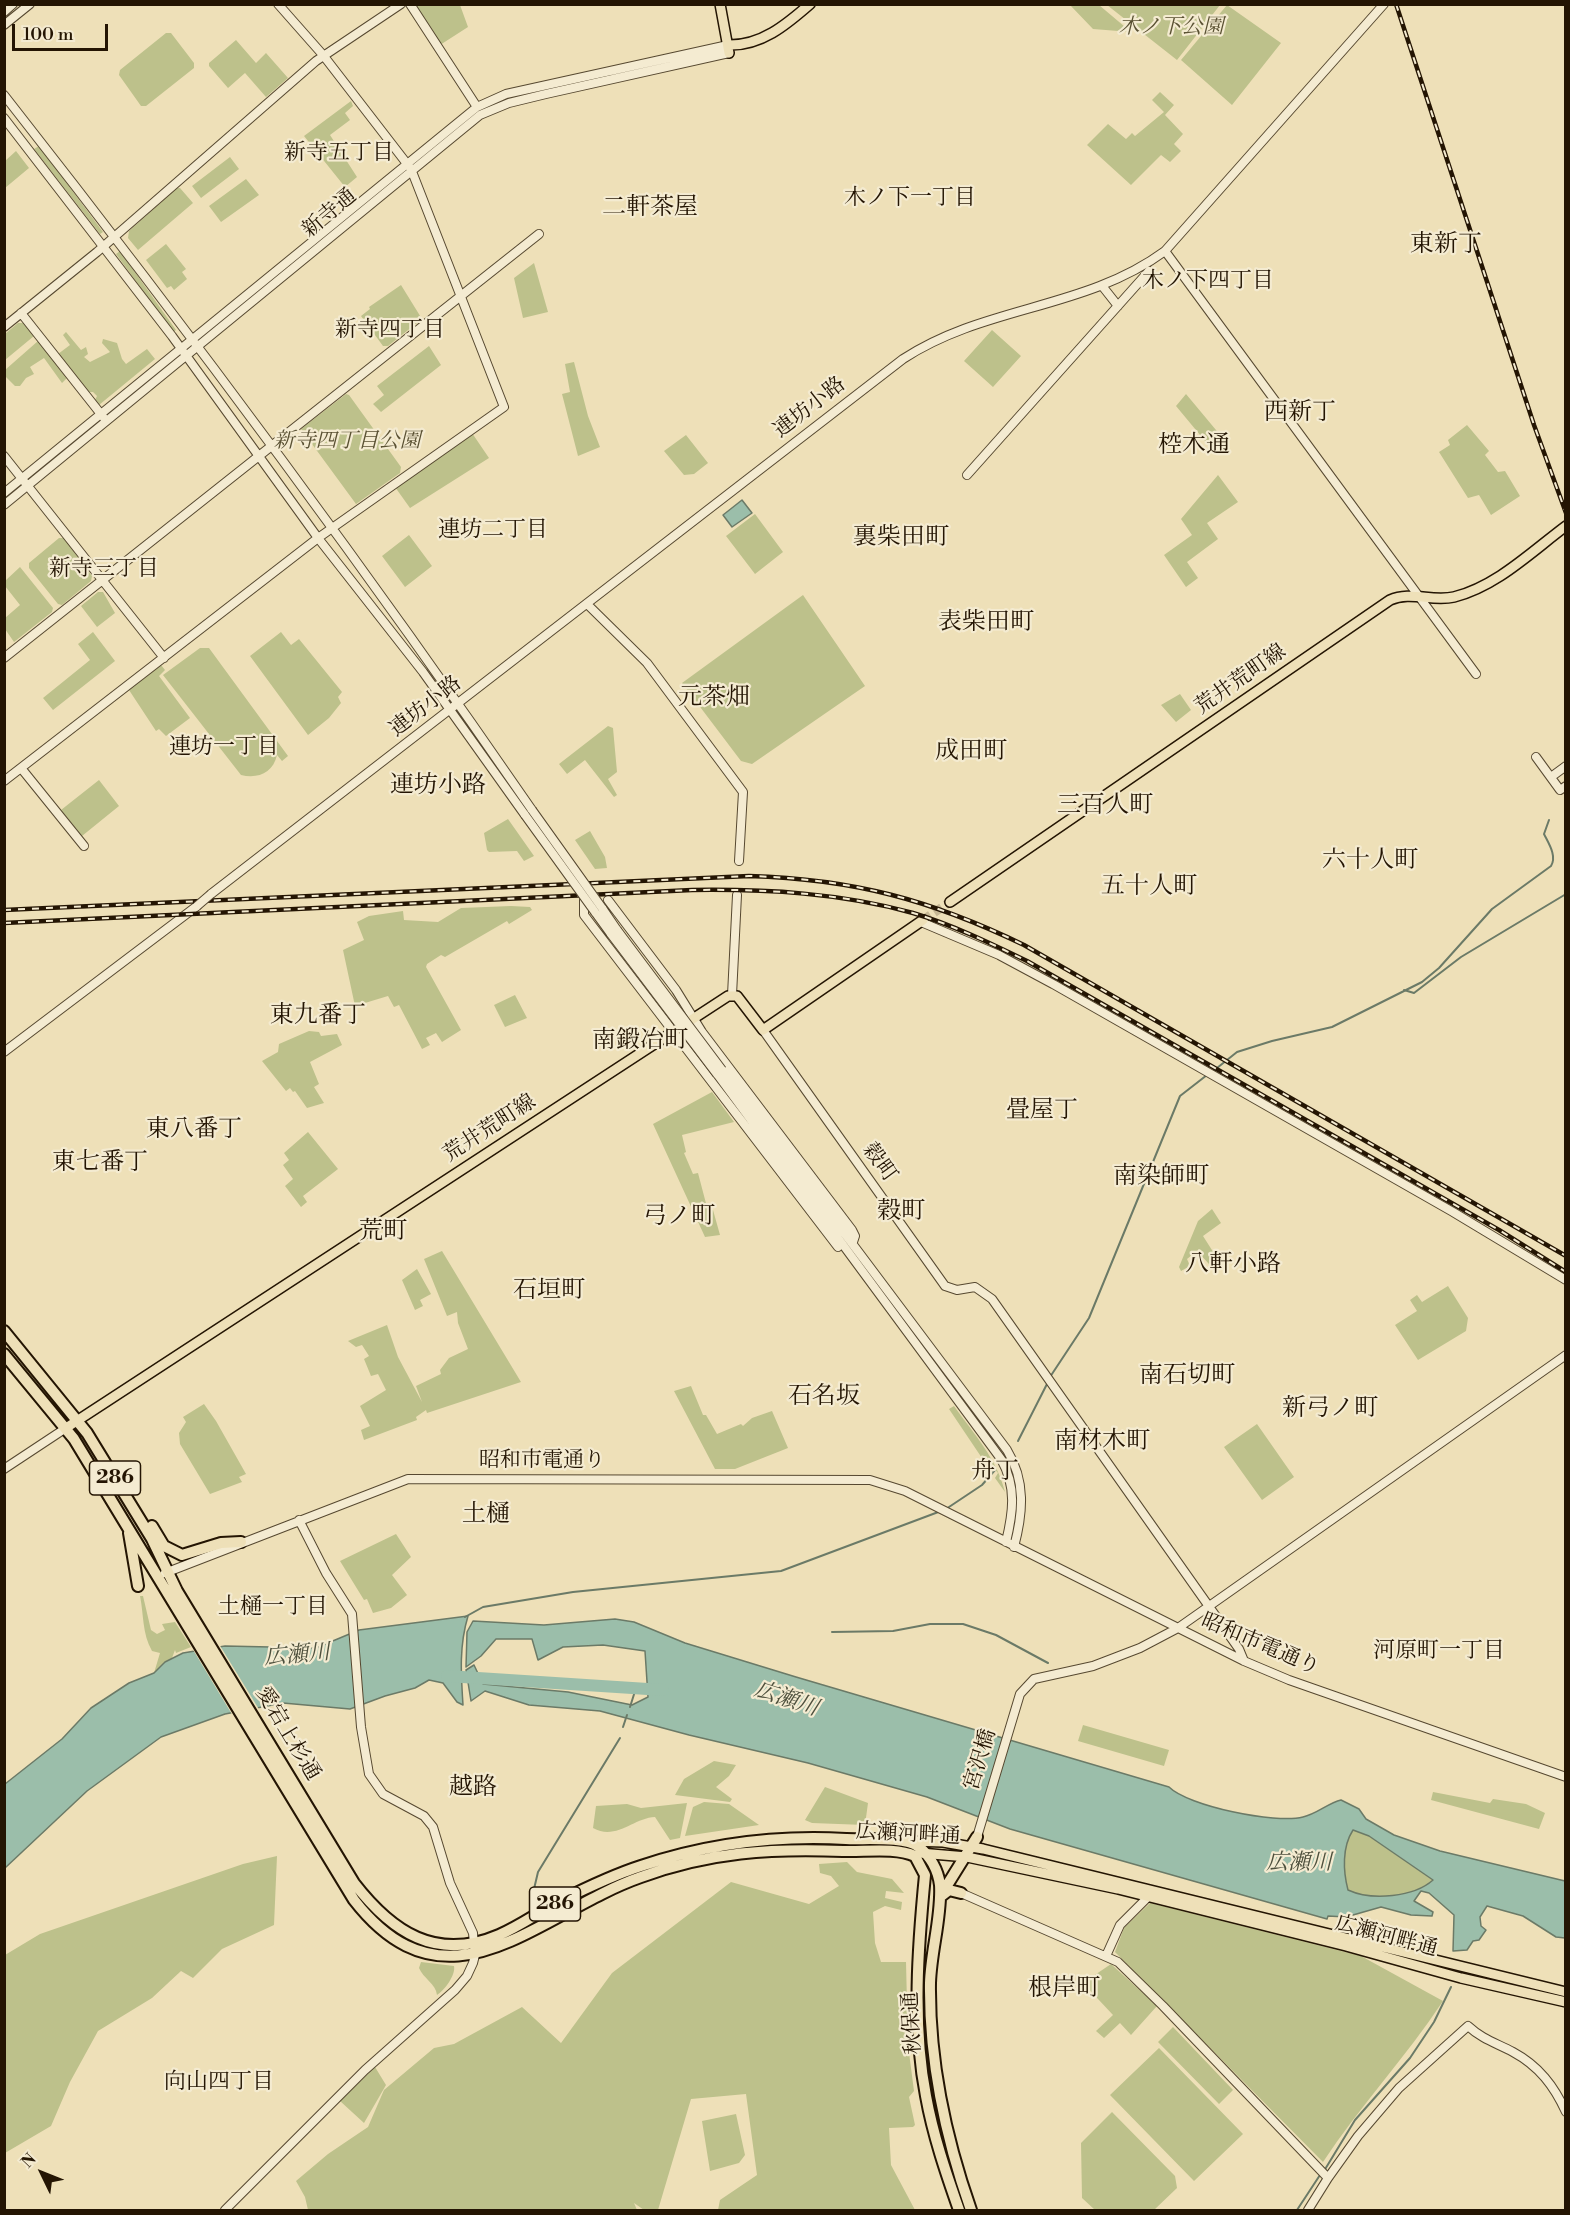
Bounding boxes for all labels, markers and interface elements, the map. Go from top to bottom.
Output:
scale bar [15,12,111,50]
park label: 木ノ下公園 [1119,15,1223,41]
text: 100 m [23,23,74,46]
district label: 新寺五丁目 [284,141,394,167]
street label: 新寺通 [298,184,362,244]
district label: 木ノ下一丁目 [844,186,976,212]
district label: 二軒茶屋 [602,194,698,222]
district label: 東新丁 [1410,231,1482,259]
district label: 木ノ下四丁目 [1142,269,1274,295]
district label: 新寺四丁目 [335,318,445,344]
street label: 連坊小路 [769,372,851,444]
district label: 西新丁 [1264,399,1336,427]
park label: 新寺四丁目公園 [274,429,420,455]
district label: 椌木通 [1158,432,1230,460]
district label: 連坊二丁目 [438,518,548,544]
district label: 裏柴田町 [853,524,949,552]
district label: 新寺三丁目 [49,557,159,583]
district label: 表柴田町 [938,609,1034,637]
street label: 荒井荒町線 [1191,640,1291,720]
street label: 連坊小路 [385,671,467,743]
district label: 元茶畑 [678,684,750,712]
district label: 連坊一丁目 [169,735,279,761]
district label: 成田町 [935,738,1007,766]
district label: 連坊小路 [390,772,486,800]
district label: 三百人町 [1057,792,1153,820]
district label: 六十人町 [1322,847,1418,875]
district label: 五十人町 [1101,873,1197,901]
district label: 東九番丁 [270,1002,366,1030]
district label: 南鍛冶町 [592,1027,688,1055]
street label: 荒井荒町線 [439,1090,541,1168]
district label: 畳屋丁 [1006,1097,1078,1125]
district label: 東八番丁 [146,1116,242,1144]
street label: 穀町 [856,1139,902,1187]
district label: 東七番丁 [52,1149,148,1177]
district label: 南染師町 [1113,1163,1209,1191]
district label: 穀町 [877,1198,925,1226]
district label: 弓ノ町 [643,1203,715,1231]
district label: 荒町 [359,1218,407,1246]
district label: 八軒小路 [1185,1251,1281,1279]
district label: 石垣町 [513,1277,585,1305]
district label: 南石切町 [1139,1362,1235,1390]
district label: 石名坂 [788,1383,860,1411]
district label: 新弓ノ町 [1282,1395,1378,1423]
district label: 南材木町 [1054,1428,1150,1456]
street label: 昭和市電通り [479,1448,605,1474]
district label: 舟丁 [971,1458,1019,1486]
road number: 286 [90,1461,140,1495]
district label: 土樋 [462,1501,510,1529]
district label: 土樋一丁目 [218,1595,328,1621]
street label: 昭和市電通り [1197,1609,1323,1681]
district label: 河原町一丁目 [1373,1639,1505,1665]
water label: 広瀬川 [263,1640,331,1672]
water label: 広瀬川 [751,1677,821,1723]
street label: 愛宕上杉通 [249,1683,325,1785]
street label: 宮沢橋 [960,1726,1002,1794]
district label: 越路 [449,1774,497,1802]
street label: 広瀬河畔通 [855,1820,961,1850]
water label: 広瀬川 [1266,1851,1332,1877]
road number: 286 [530,1887,580,1921]
street label: 広瀬河畔通 [1332,1911,1440,1963]
district label: 根岸町 [1028,1975,1100,2003]
street label: 秋保通 [899,1991,927,2055]
district label: 向山四丁目 [164,2070,274,2096]
north arrow [12,2143,72,2203]
text: N [17,2149,40,2172]

